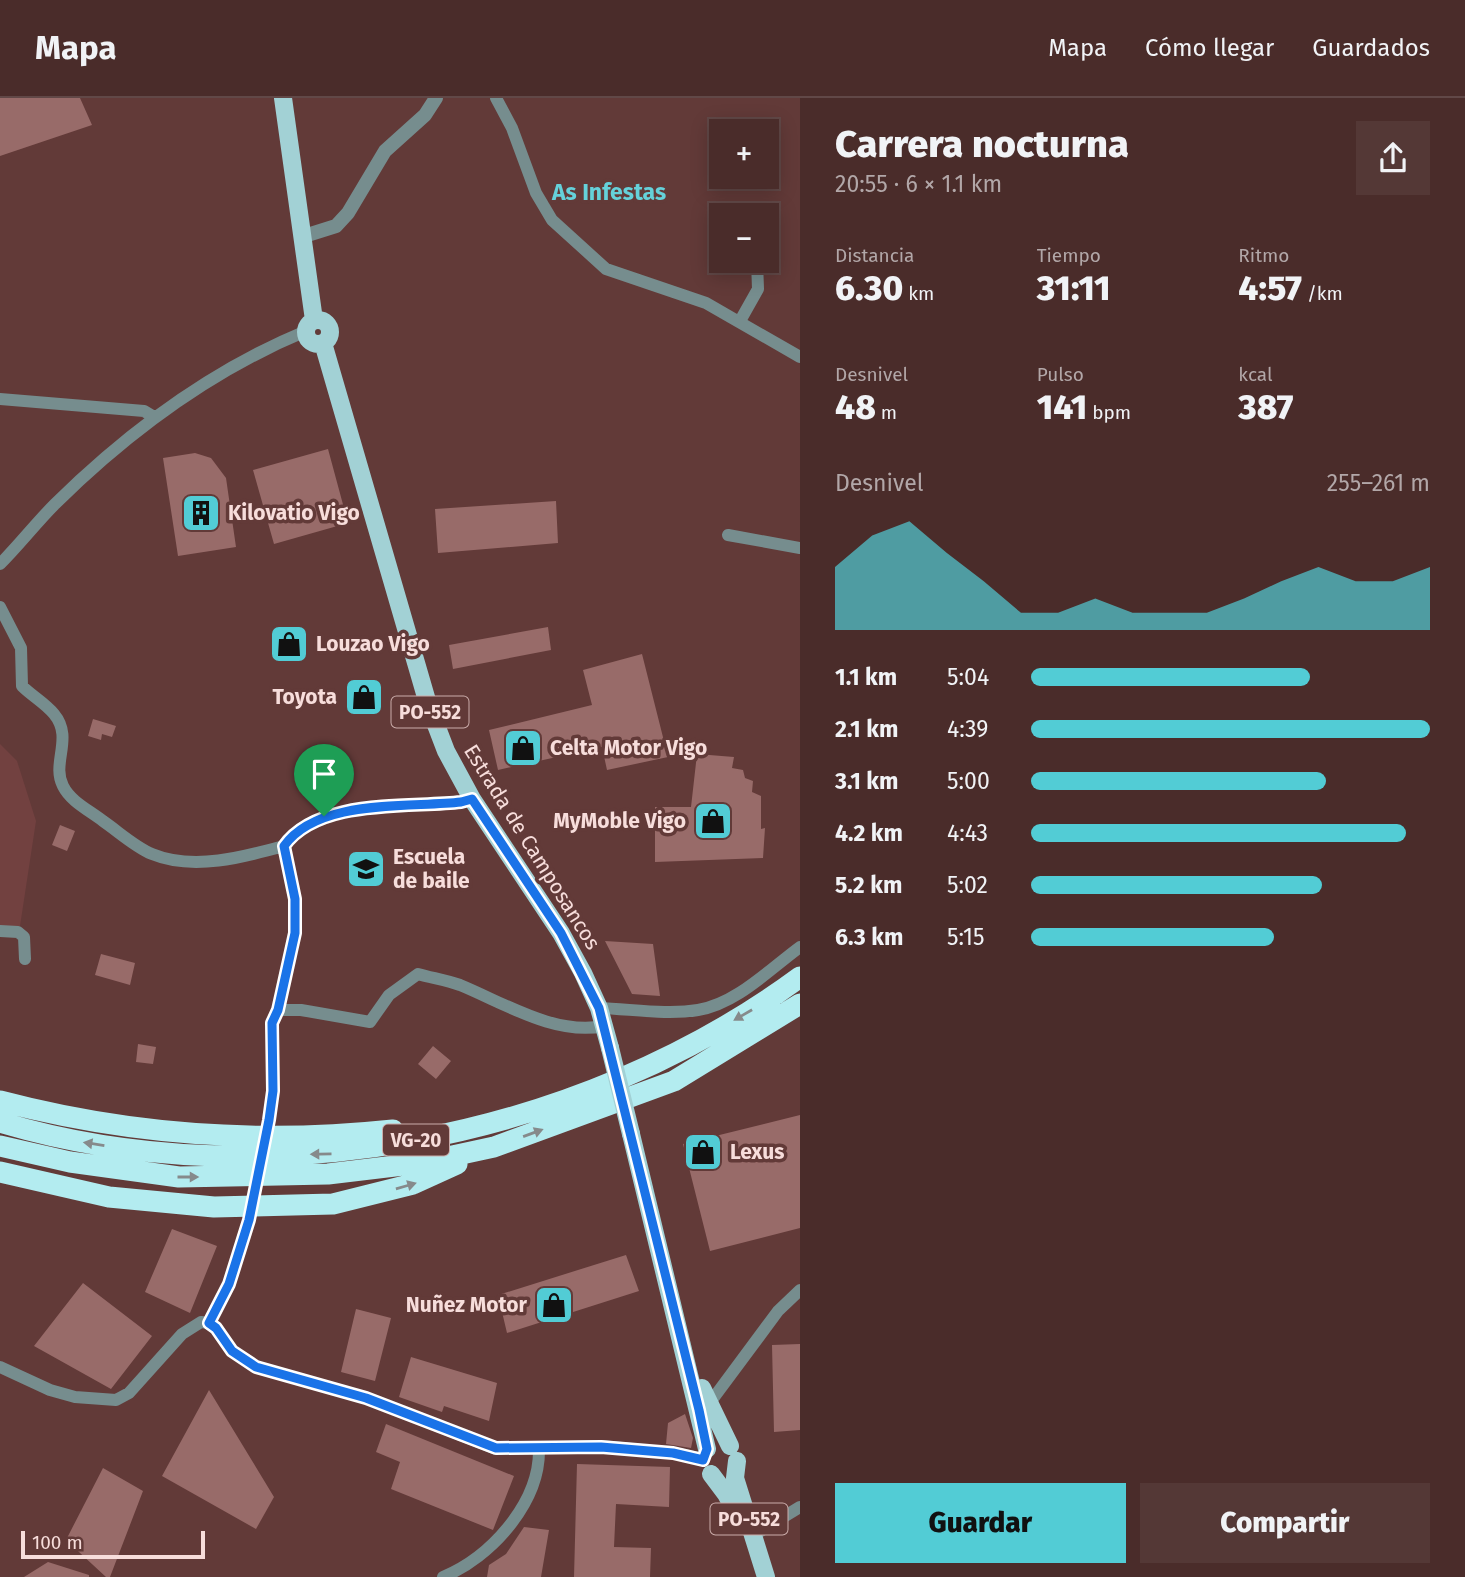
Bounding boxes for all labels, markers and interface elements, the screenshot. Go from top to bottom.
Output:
text: Mapa [35,28,116,68]
text: Mapa [1048,34,1107,62]
text: Cómo llegar [1145,34,1274,62]
text: Guardados [1312,34,1430,62]
map controls [709,119,779,273]
button: + [709,119,779,189]
text: Carrera nocturna [835,121,1129,167]
button: share [1356,121,1430,195]
text: 20:55 · 6 × 1.1 km [835,170,1002,198]
district label: As Infestas [551,178,666,206]
button: − [709,203,779,273]
text: Distancia [835,244,914,267]
text: Tiempo [1037,244,1101,267]
text: Ritmo [1238,244,1289,267]
text: 6.30 [835,267,903,309]
text: 31:11 [1037,267,1111,309]
text: 4:57 [1238,267,1302,309]
text: km [903,282,934,305]
text: /km [1302,282,1343,305]
text: Desnivel [835,363,908,386]
text: Pulso [1037,363,1084,386]
text: kcal [1238,363,1273,386]
text: 48 [835,386,876,428]
text: 141 [1037,386,1087,428]
text: 387 [1238,386,1294,428]
text: m [876,401,897,424]
text: bpm [1087,401,1131,424]
text: Desnivel [835,469,924,497]
text: 255–261 m [1327,469,1430,497]
building icon: Kilovatio Vigo [180,492,222,534]
place label: Kilovatio Vigo [228,500,360,526]
shop icon: Louzao Vigo [268,623,310,665]
place label: Louzao Vigo [316,631,430,657]
text: 1.1 km [835,663,897,691]
text: 5:04 [947,663,989,691]
shop icon: Toyota [343,676,385,718]
place label: Toyota [272,684,337,710]
road number: PO-552 [392,696,468,727]
text: 2.1 km [835,715,898,743]
text: 4:39 [947,715,988,743]
shop icon: Celta Motor Vigo [502,727,544,769]
place label: Celta Motor Vigo [550,735,707,761]
street label: Estrada de Camposancos [458,740,606,955]
pin [294,744,354,816]
icon: arrive [305,755,343,793]
text: 3.1 km [835,767,898,795]
text: 5:00 [947,767,990,795]
shop icon: MyMoble Vigo [692,800,734,842]
place label: MyMoble Vigo [553,808,686,834]
text: 4.2 km [835,819,903,847]
text: 4:43 [947,819,988,847]
place label: Escuela de baile [393,844,470,894]
school or university icon: Escuela de baile [345,848,387,890]
text: 5.2 km [835,871,902,899]
text: 5:02 [947,871,988,899]
text: 6.3 km [835,923,903,951]
text: 5:15 [947,923,985,951]
one-way arrow [734,1009,753,1022]
road number: VG-20 [383,1124,449,1156]
one-way arrow [522,1127,543,1138]
shop icon: Lexus [682,1131,724,1173]
one-way arrow [83,1138,105,1149]
place label: Lexus [730,1139,784,1165]
one-way arrow [310,1148,332,1160]
one-way arrow [177,1171,199,1183]
one-way arrow [395,1180,416,1190]
shop icon: Nuñez Motor [533,1284,575,1326]
place label: Nuñez Motor [406,1292,528,1318]
button: Guardar [835,1483,1126,1563]
button: Compartir [1140,1483,1430,1563]
road number: PO-552 [710,1504,788,1534]
scale bar [21,1528,205,1560]
text: 100 m [32,1531,83,1554]

